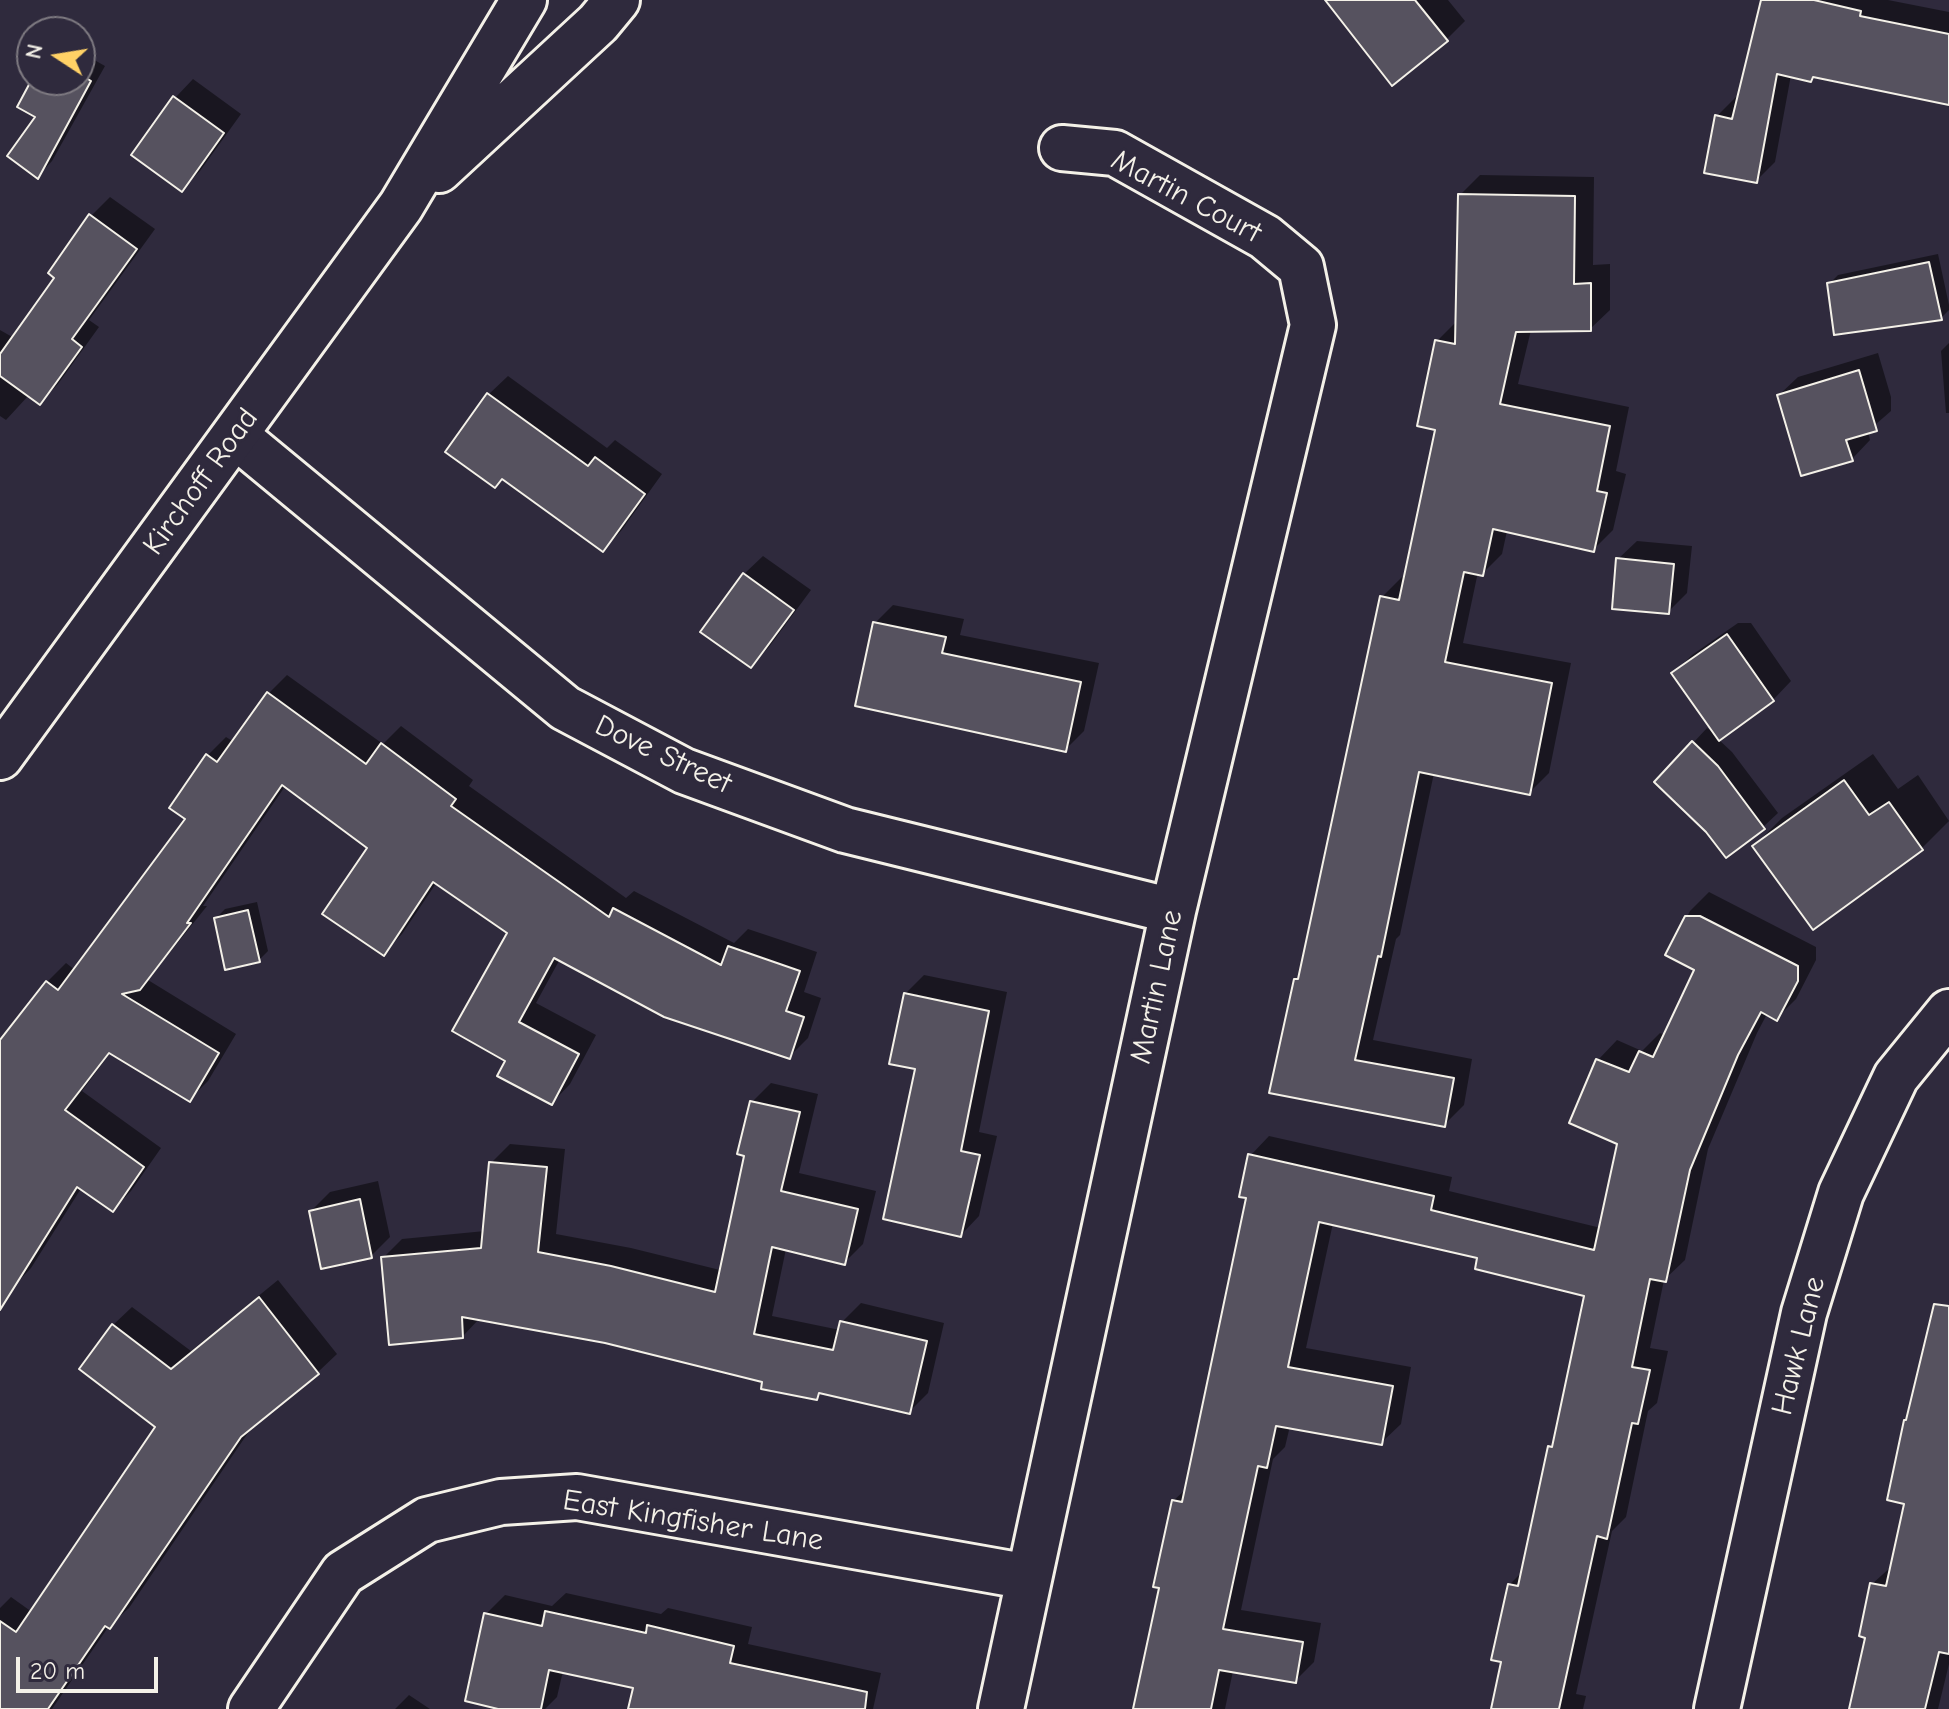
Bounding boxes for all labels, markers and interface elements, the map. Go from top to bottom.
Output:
north arrow [16,16,96,96]
text: N [20,42,49,61]
street label: Martin Court [1105,142,1267,252]
street label: Kirchoff Road [136,402,266,562]
street label: Dove Street [589,708,737,802]
street label: Martin Lane [1123,907,1191,1067]
street label: Hawk Lane [1764,1273,1834,1419]
street label: East Kingfisher Lane [560,1483,826,1559]
scale bar [20,1641,162,1691]
text: 20 m [30,1657,85,1685]

